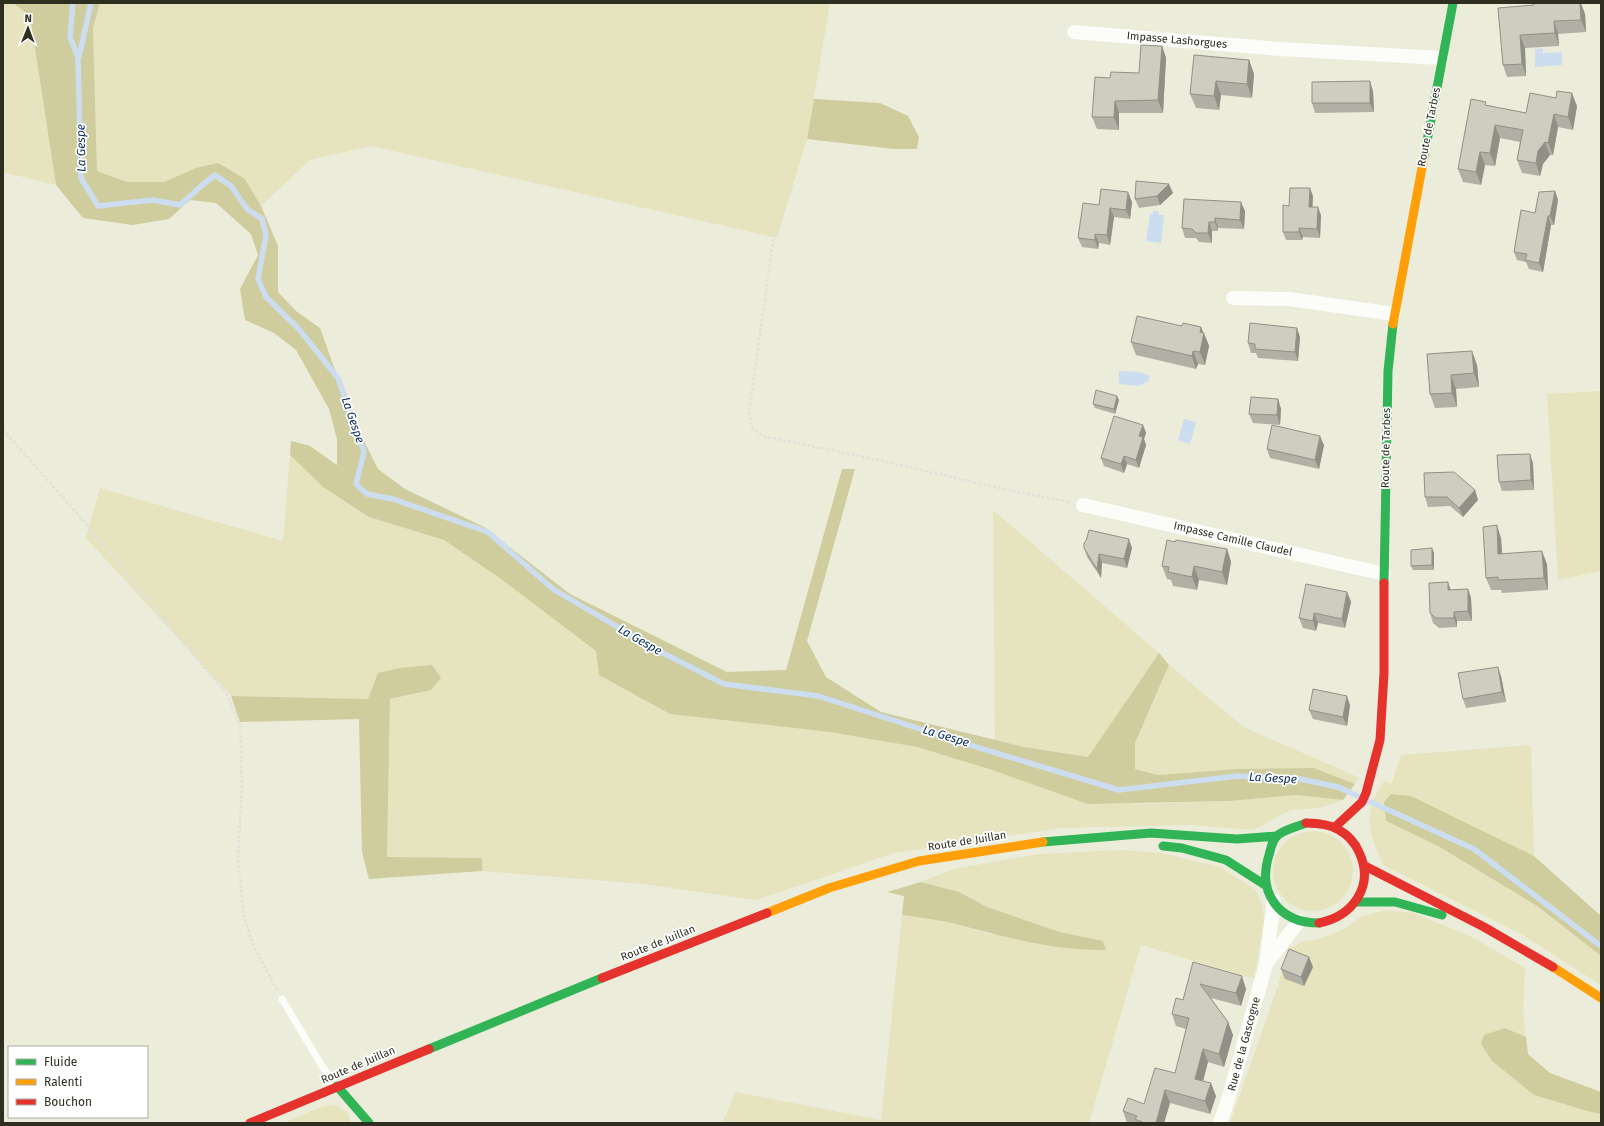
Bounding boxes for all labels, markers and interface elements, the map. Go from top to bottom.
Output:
north arrow [8,8,48,48]
text: N [24,12,32,25]
street label: Impasse Lashorgues [1126,29,1228,51]
street label: Route de Tarbes [1415,86,1443,168]
water label: La Gespe [74,124,88,172]
water label: La Gespe [339,395,367,445]
street label: Route de Tarbes [1379,408,1393,488]
street label: Impasse Camille Claudel [1172,519,1294,559]
water label: La Gespe [616,622,664,658]
water label: La Gespe [921,722,971,750]
water label: La Gespe [1249,770,1297,786]
street label: Route de Juillan [927,828,1007,854]
street label: Route de Juillan [619,922,697,964]
street label: Rue de la Gascogne [1225,995,1263,1093]
street label: Route de Juillan [319,1044,397,1086]
legend [8,1046,148,1118]
text: Fluide [44,1055,77,1069]
text: Ralenti [44,1075,82,1089]
text: Bouchon [44,1095,92,1109]

